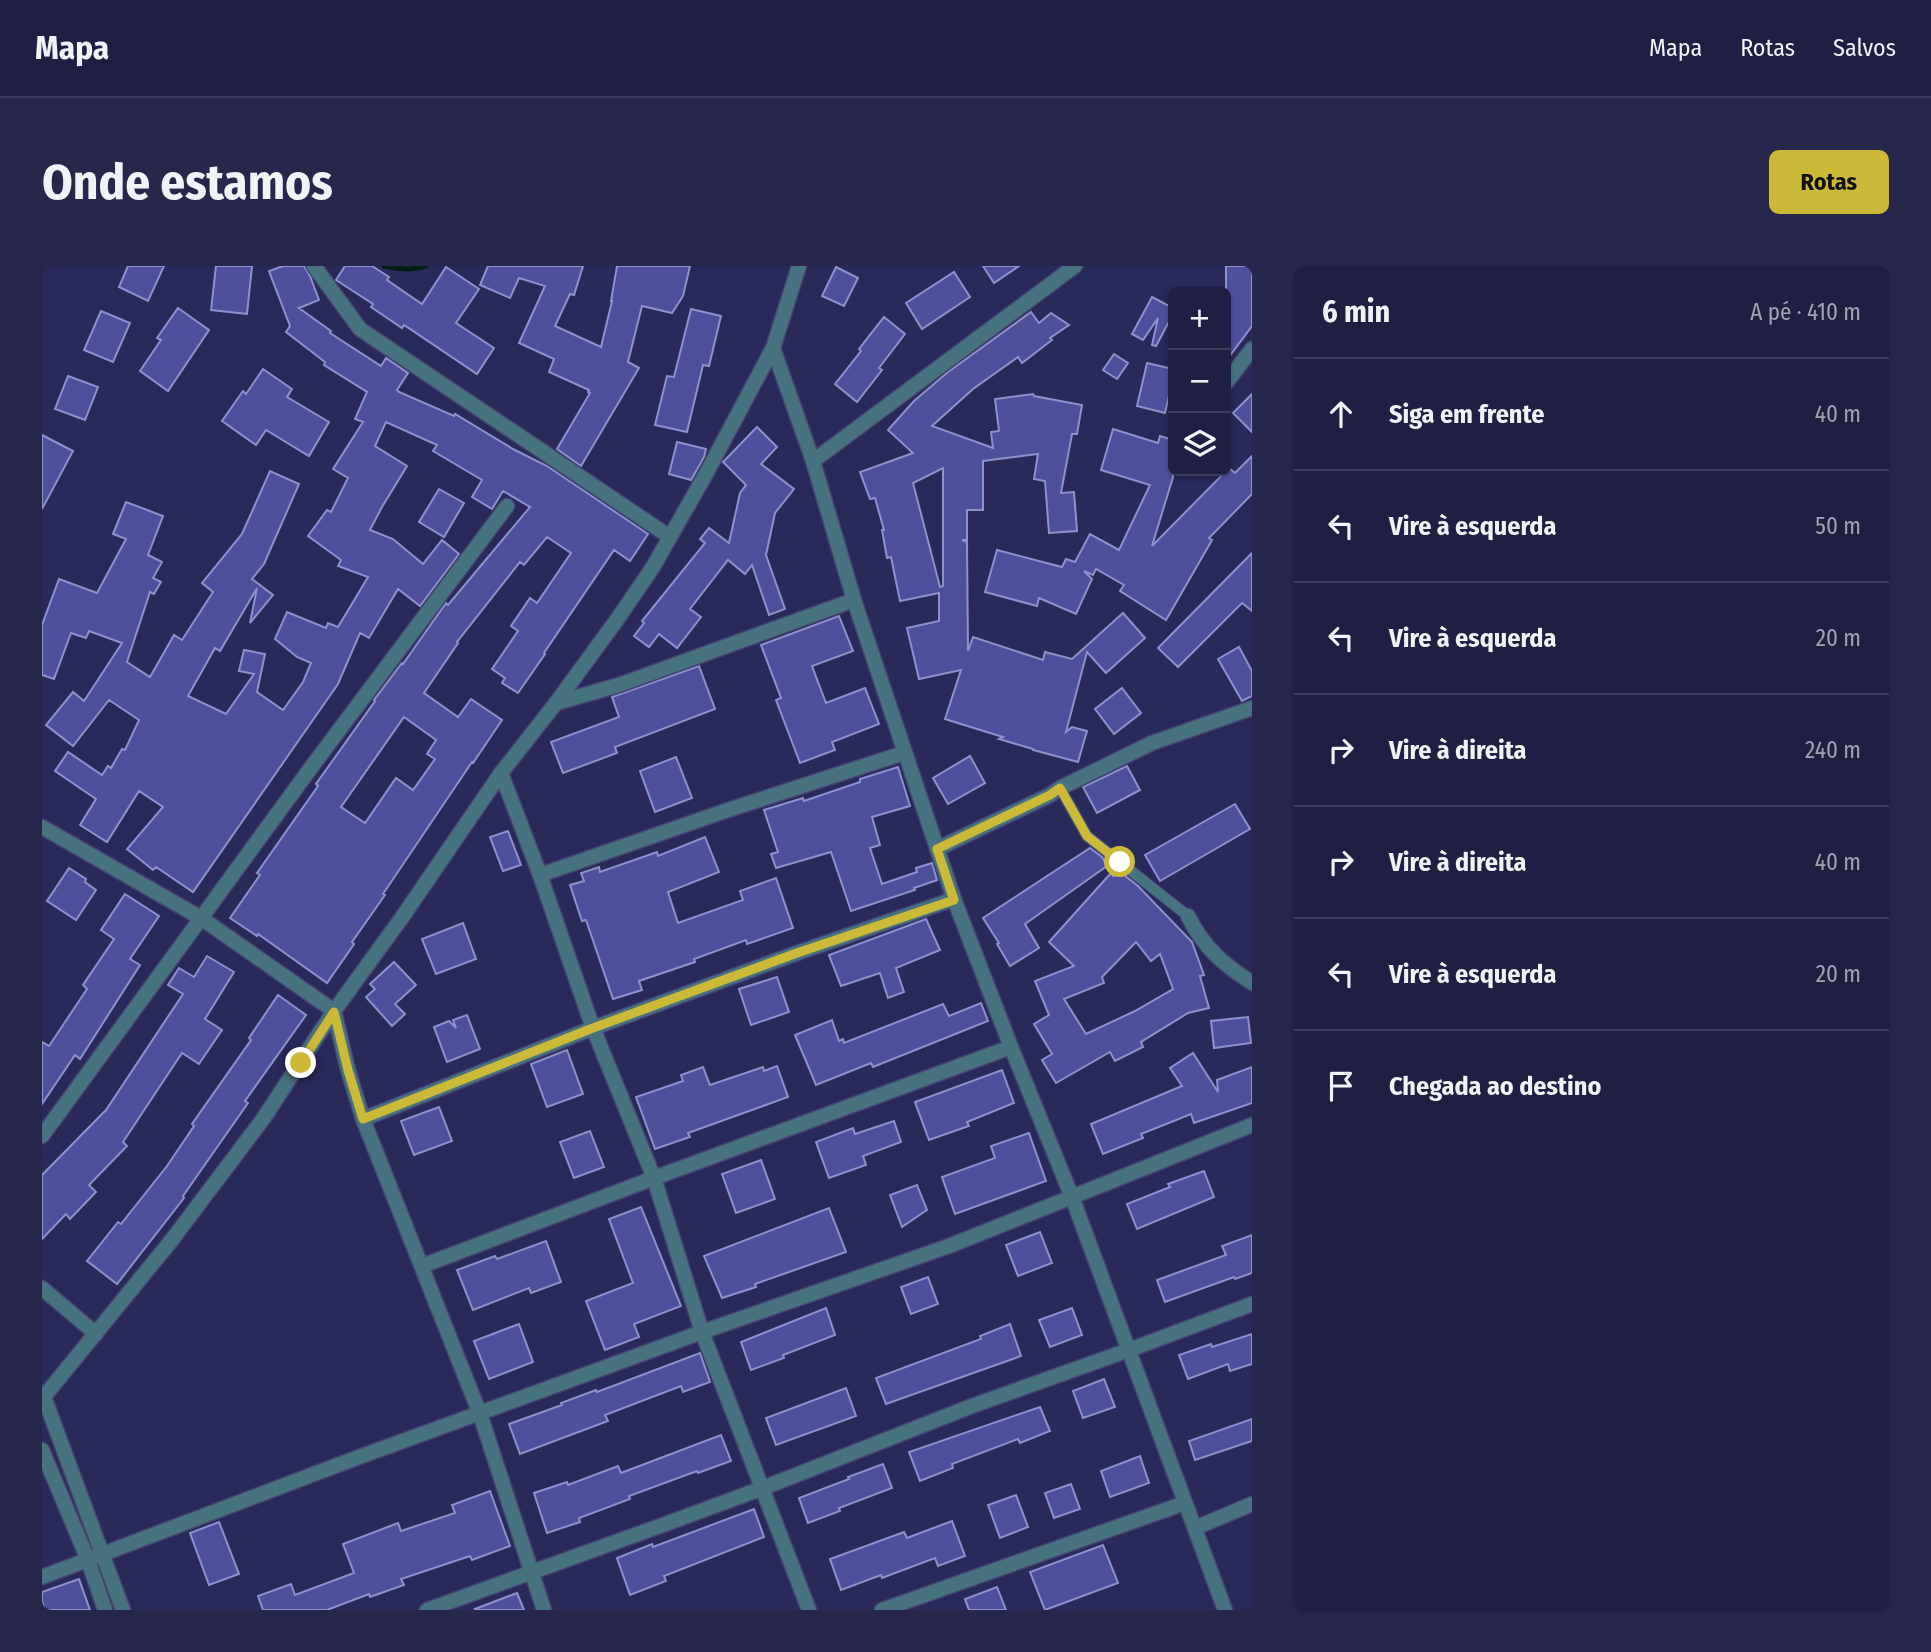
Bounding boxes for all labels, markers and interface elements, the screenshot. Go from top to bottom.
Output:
text: Mapa [35,28,109,68]
text: Mapa [1649,34,1702,62]
text: Rotas [1740,34,1795,62]
text: Salvos [1833,34,1896,62]
button: Rotas [1769,150,1889,214]
text: Onde estamos [42,153,333,212]
map controls [1168,287,1231,476]
button: + [1168,287,1231,350]
text: 6 min [1322,294,1390,330]
text: A pé · 410 m [1750,298,1861,326]
button: − [1168,350,1231,413]
icon: ahead [1322,395,1360,433]
text: Siga em frente [1389,399,1544,430]
text: 40 m [1815,400,1861,428]
button: layers [1168,413,1231,476]
icon: left [1322,507,1360,545]
text: Vire à esquerda [1389,511,1556,542]
text: 50 m [1815,512,1861,540]
icon: left [1322,619,1360,657]
text: Vire à esquerda [1389,623,1556,654]
text: 20 m [1816,624,1861,652]
icon: right [1322,731,1360,769]
text: Vire à direita [1389,735,1527,766]
text: 240 m [1805,736,1861,764]
icon: right [1322,843,1360,881]
route start [1104,846,1135,877]
text: Vire à direita [1389,847,1527,878]
text: 40 m [1815,848,1861,876]
icon: left [1322,955,1360,993]
text: Vire à esquerda [1389,959,1556,990]
text: 20 m [1816,960,1861,988]
route end [285,1047,316,1078]
icon: arrive [1322,1067,1360,1105]
text: Chegada ao destino [1389,1071,1601,1102]

